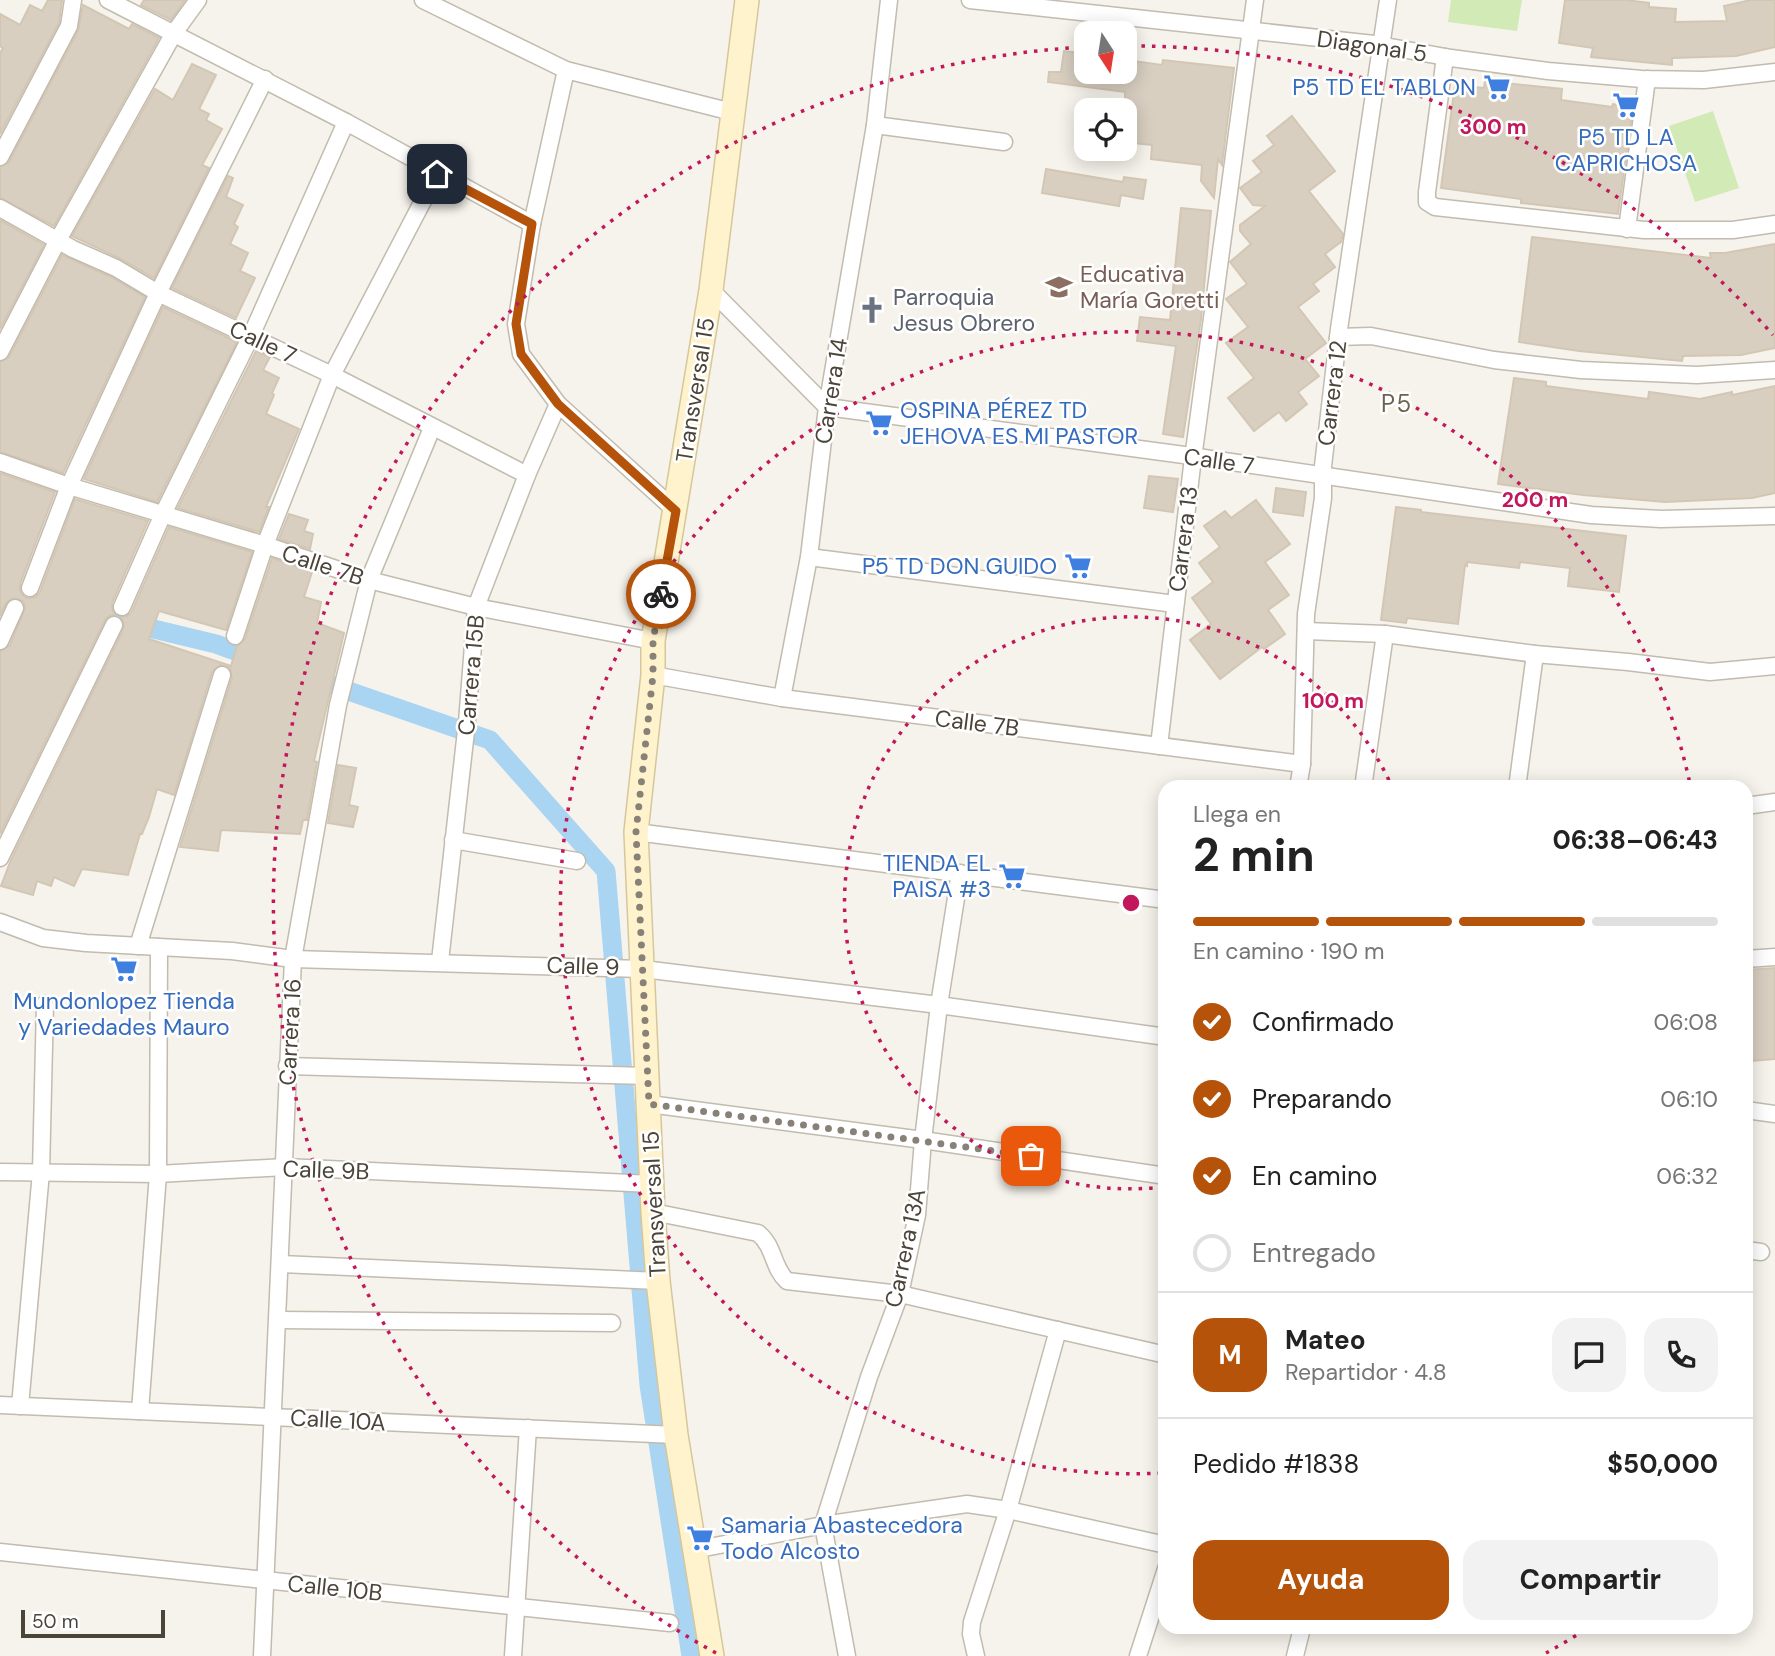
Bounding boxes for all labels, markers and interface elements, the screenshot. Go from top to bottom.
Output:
north arrow [1074,21,1138,84]
map controls [1074,21,1137,161]
street label: Diagonal 5 [1315,23,1429,69]
place label: P5 TD EL TABLON [1292,72,1476,102]
supermarket icon: P5 TD EL TABLON [1482,72,1512,102]
supermarket icon: P5 TD LA CAPRICHOSA [1611,90,1641,120]
button: locate [1074,98,1137,161]
text: 300 m [1460,113,1526,141]
place label: P5 TD LA CAPRICHOSA [1555,122,1697,178]
pin [407,144,467,204]
icon: home [418,155,456,193]
place label: Educativa María Goretti [1080,259,1220,315]
school or university icon: Educativa María Goretti [1044,272,1074,302]
place label: Parroquia Jesus Obrero [893,282,1035,338]
church icon: Parroquia Jesus Obrero [857,295,887,325]
street label: Calle 7 [225,313,301,371]
street label: Transversal 15 [669,315,721,465]
street label: Carrera 14 [808,336,854,446]
street label: Carrera 12 [1311,338,1353,448]
district label: P5 [1381,388,1413,419]
place label: OSPINA PÉREZ TD JEHOVA ES MI PASTOR [900,395,1138,451]
supermarket icon: OSPINA PÉREZ TD JEHOVA ES MI PASTOR [864,408,894,438]
street label: Calle 7 [1182,441,1256,481]
street label: Carrera 13 [1162,484,1204,594]
text: 200 m [1502,486,1568,514]
street label: Calle 7B [278,538,368,592]
place label: P5 TD DON GUIDO [862,551,1057,581]
supermarket icon: P5 TD DON GUIDO [1063,551,1093,581]
courier [626,559,696,629]
icon: bike [642,575,680,613]
street label: Carrera 15B [451,613,491,737]
text: 100 m [1302,687,1364,715]
street label: Calle 7B [933,703,1021,743]
text: Llega en [1193,799,1281,829]
text: 06:38–06:43 [1552,823,1718,857]
text: 2 min [1193,825,1315,885]
place label: TIENDA EL PAISA #3 [883,848,991,904]
supermarket icon: TIENDA EL PAISA #3 [997,861,1027,891]
centre of rings [1119,891,1143,915]
text: En camino · 190 m [1193,936,1385,966]
street label: Calle 9 [546,950,620,982]
supermarket icon: Mundonlopez Tienda y Variedades Mauro [109,954,139,984]
street label: Carrera 16 [272,978,308,1086]
place label: Mundonlopez Tienda y Variedades Mauro [13,986,235,1042]
icon: check [1193,1003,1231,1041]
text: Confirmado [1252,1005,1394,1039]
text: 06:08 [1653,1007,1718,1037]
icon: check [1193,1080,1231,1118]
text: Preparando [1252,1082,1392,1116]
text: 06:10 [1660,1084,1718,1114]
pin [1001,1126,1061,1186]
street label: Transversal 15 [635,1130,673,1278]
icon: bag [1012,1137,1050,1175]
street label: Calle 9B [282,1153,370,1187]
icon: check [1193,1157,1231,1195]
text: En camino [1252,1159,1377,1193]
text: 06:32 [1656,1161,1718,1191]
street label: Carrera 13A [878,1186,932,1310]
text: Entregado [1252,1236,1376,1270]
button: chat [1552,1318,1626,1392]
button: phone [1644,1318,1718,1392]
text: Mateo [1285,1323,1366,1357]
text: M [1218,1338,1242,1372]
text: Repartidor · 4.8 [1285,1357,1447,1387]
street label: Calle 10A [289,1403,387,1437]
text: Pedido #1838 [1193,1447,1359,1481]
text: $50,000 [1607,1447,1718,1481]
place label: Samaria Abastecedora Todo Alcosto [721,1510,963,1566]
supermarket icon: Samaria Abastecedora Todo Alcosto [685,1523,715,1553]
button: Ayuda [1193,1540,1449,1620]
button: Compartir [1463,1540,1718,1620]
street label: Calle 10B [286,1568,384,1608]
scale bar [21,1607,164,1639]
text: 50 m [32,1609,79,1634]

